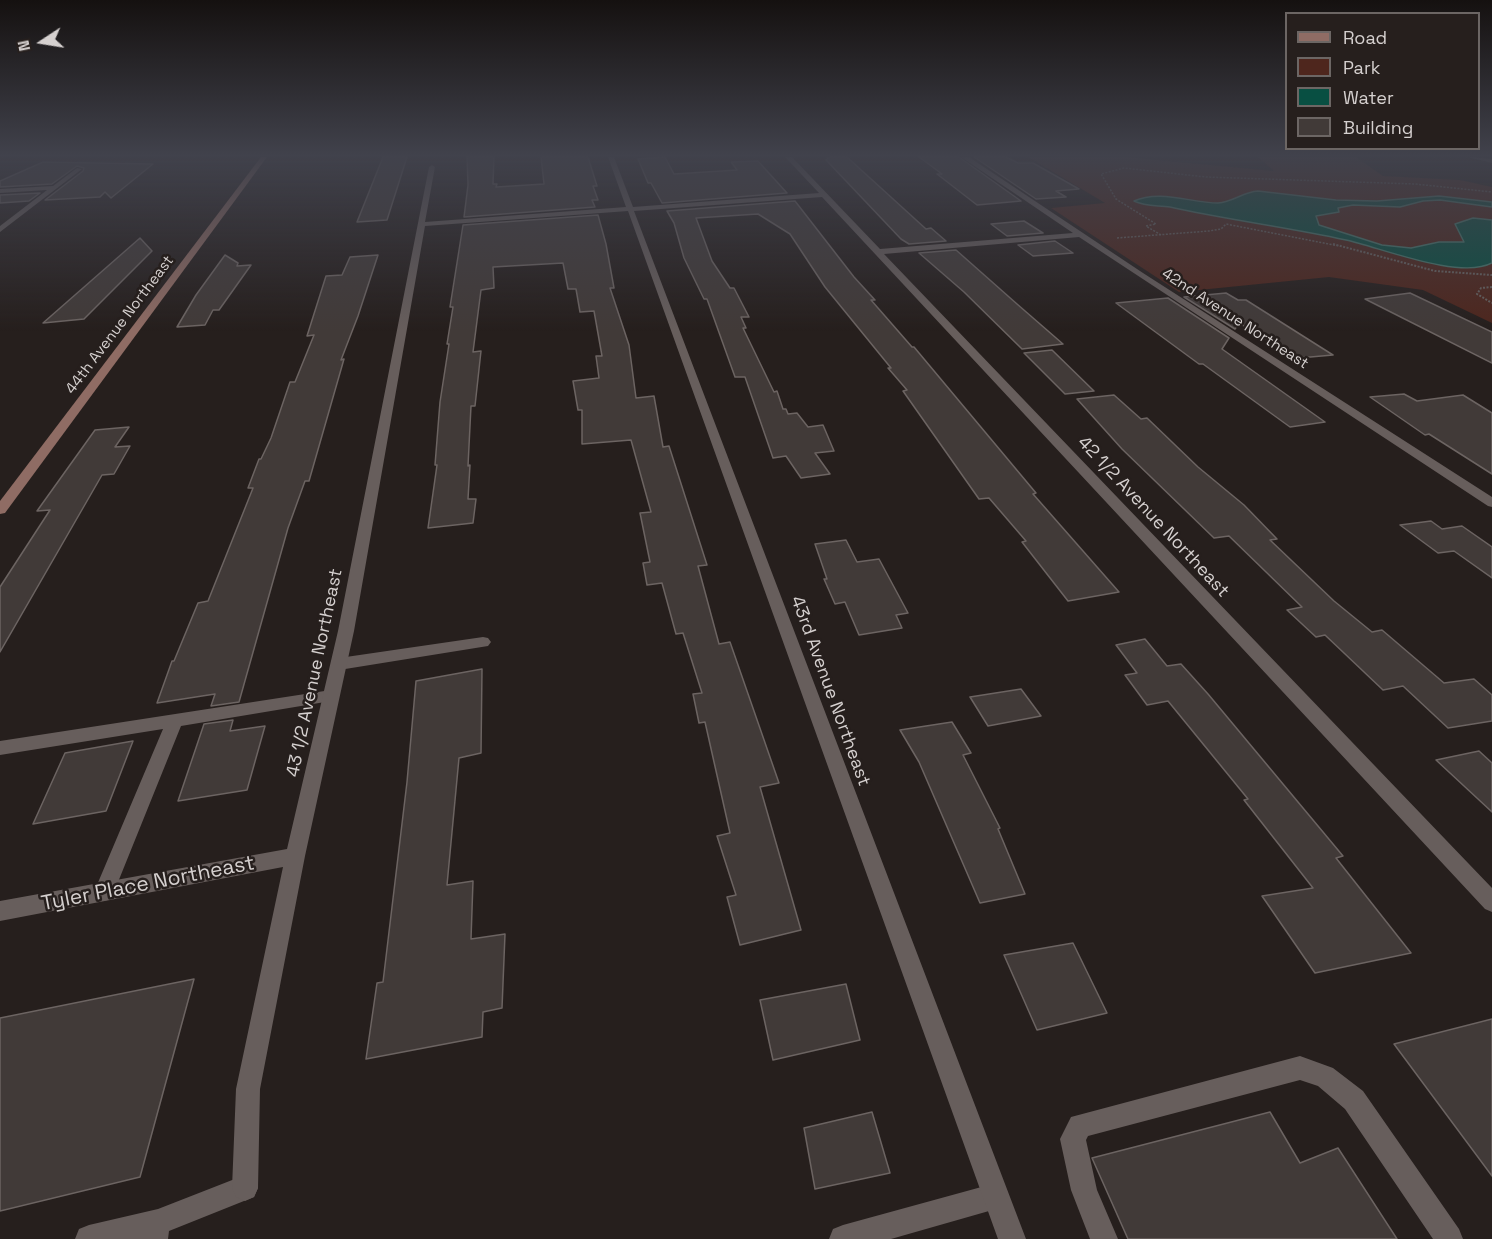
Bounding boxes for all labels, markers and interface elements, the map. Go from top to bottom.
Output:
north arrow [12,12,72,72]
legend [1285,12,1480,150]
text: Road [1343,26,1387,49]
text: N [13,38,35,53]
text: Park [1343,56,1380,79]
text: Water [1343,86,1394,109]
text: Building [1343,116,1413,139]
street label: 44th Avenue Northeast [62,252,178,398]
street label: 42nd Avenue Northeast [1158,265,1312,373]
street label: 42 1/2 Avenue Northeast [1073,432,1233,602]
street label: 43 1/2 Avenue Northeast [282,567,348,779]
street label: 43rd Avenue Northeast [786,593,874,789]
street label: Tyler Place Northeast [39,851,257,917]

